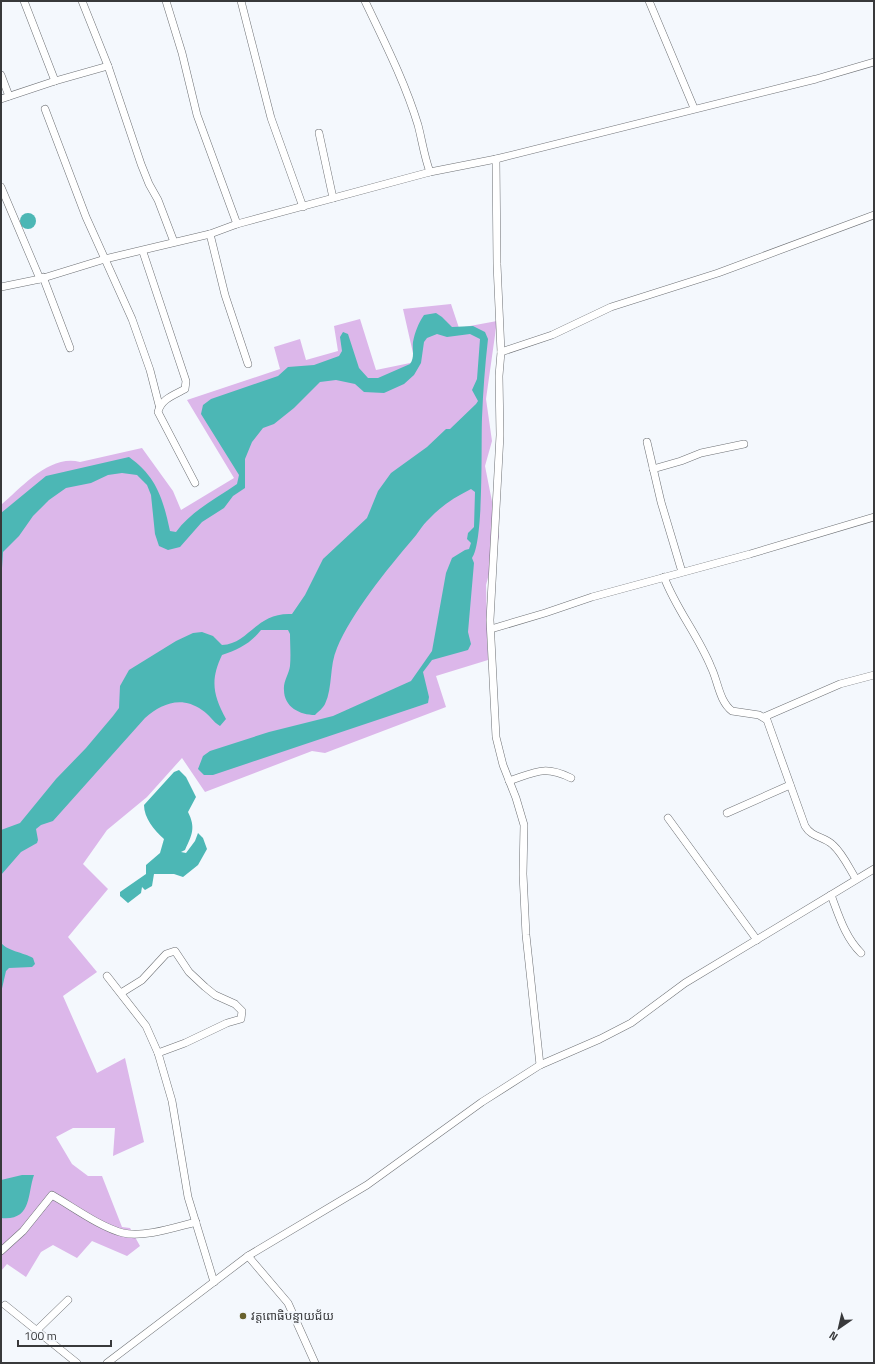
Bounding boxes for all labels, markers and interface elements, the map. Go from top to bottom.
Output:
place label: វត្តពោធិបន្ទាយជ័យ [251,1306,334,1325]
north arrow [819,1308,859,1348]
marker: វត្តពោធិបន្ទាយជ័យ [238,1311,248,1321]
scale bar [18,1322,111,1348]
text: 100 m [24,1326,57,1345]
text: N [826,1328,841,1345]

